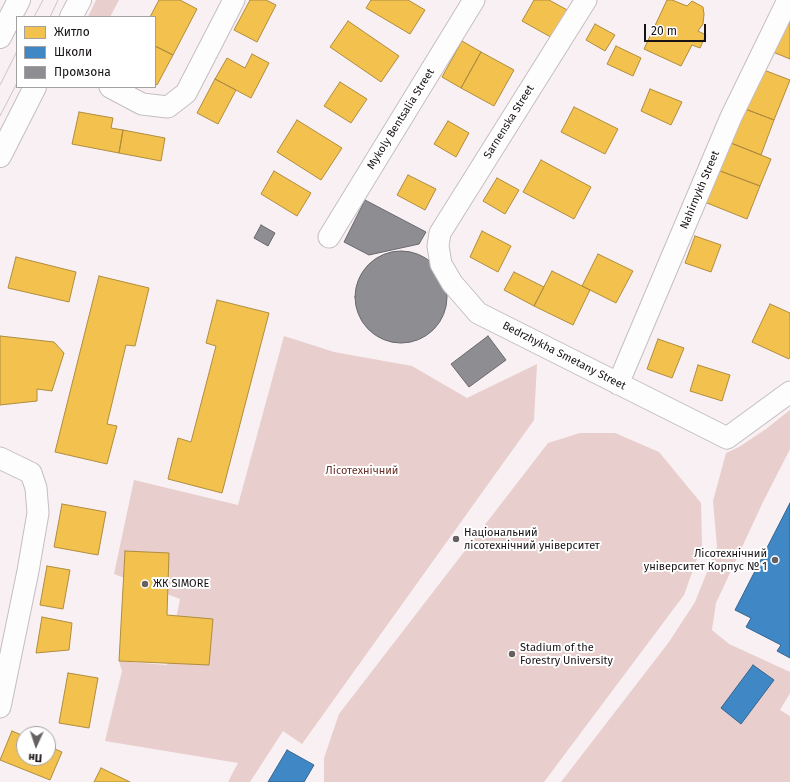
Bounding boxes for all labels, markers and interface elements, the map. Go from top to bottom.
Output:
legend [16,16,156,88]
scale bar [646,16,708,42]
text: 20 m [651,24,677,38]
text: Житло [54,25,90,39]
text: Школи [54,45,92,59]
text: Промзона [54,65,111,79]
street label: Mykoly Bentsalia Street [365,66,437,172]
street label: Sarnenska Street [481,83,537,161]
street label: Nahirnykh Street [678,149,722,231]
street label: Bedrzhykha Smetany Street [500,319,628,393]
park label: Лісотехнічний [326,464,398,478]
place label: Національний лісотехнічний університет [464,526,600,552]
marker: Національний лісотехнічний університет [451,534,461,544]
place label: Лісотехнічний університет Корпус № 1 [644,547,767,573]
marker: Лісотехнічний університет Корпус № 1 [770,555,780,565]
place label: ЖК SIMORE [153,577,209,591]
marker: ЖК SIMORE [140,579,150,589]
place label: Stadium of the Forestry University [520,641,613,667]
marker: Stadium of the Forestry University [507,649,517,659]
north arrow [16,726,56,766]
text: Пн [28,751,43,764]

